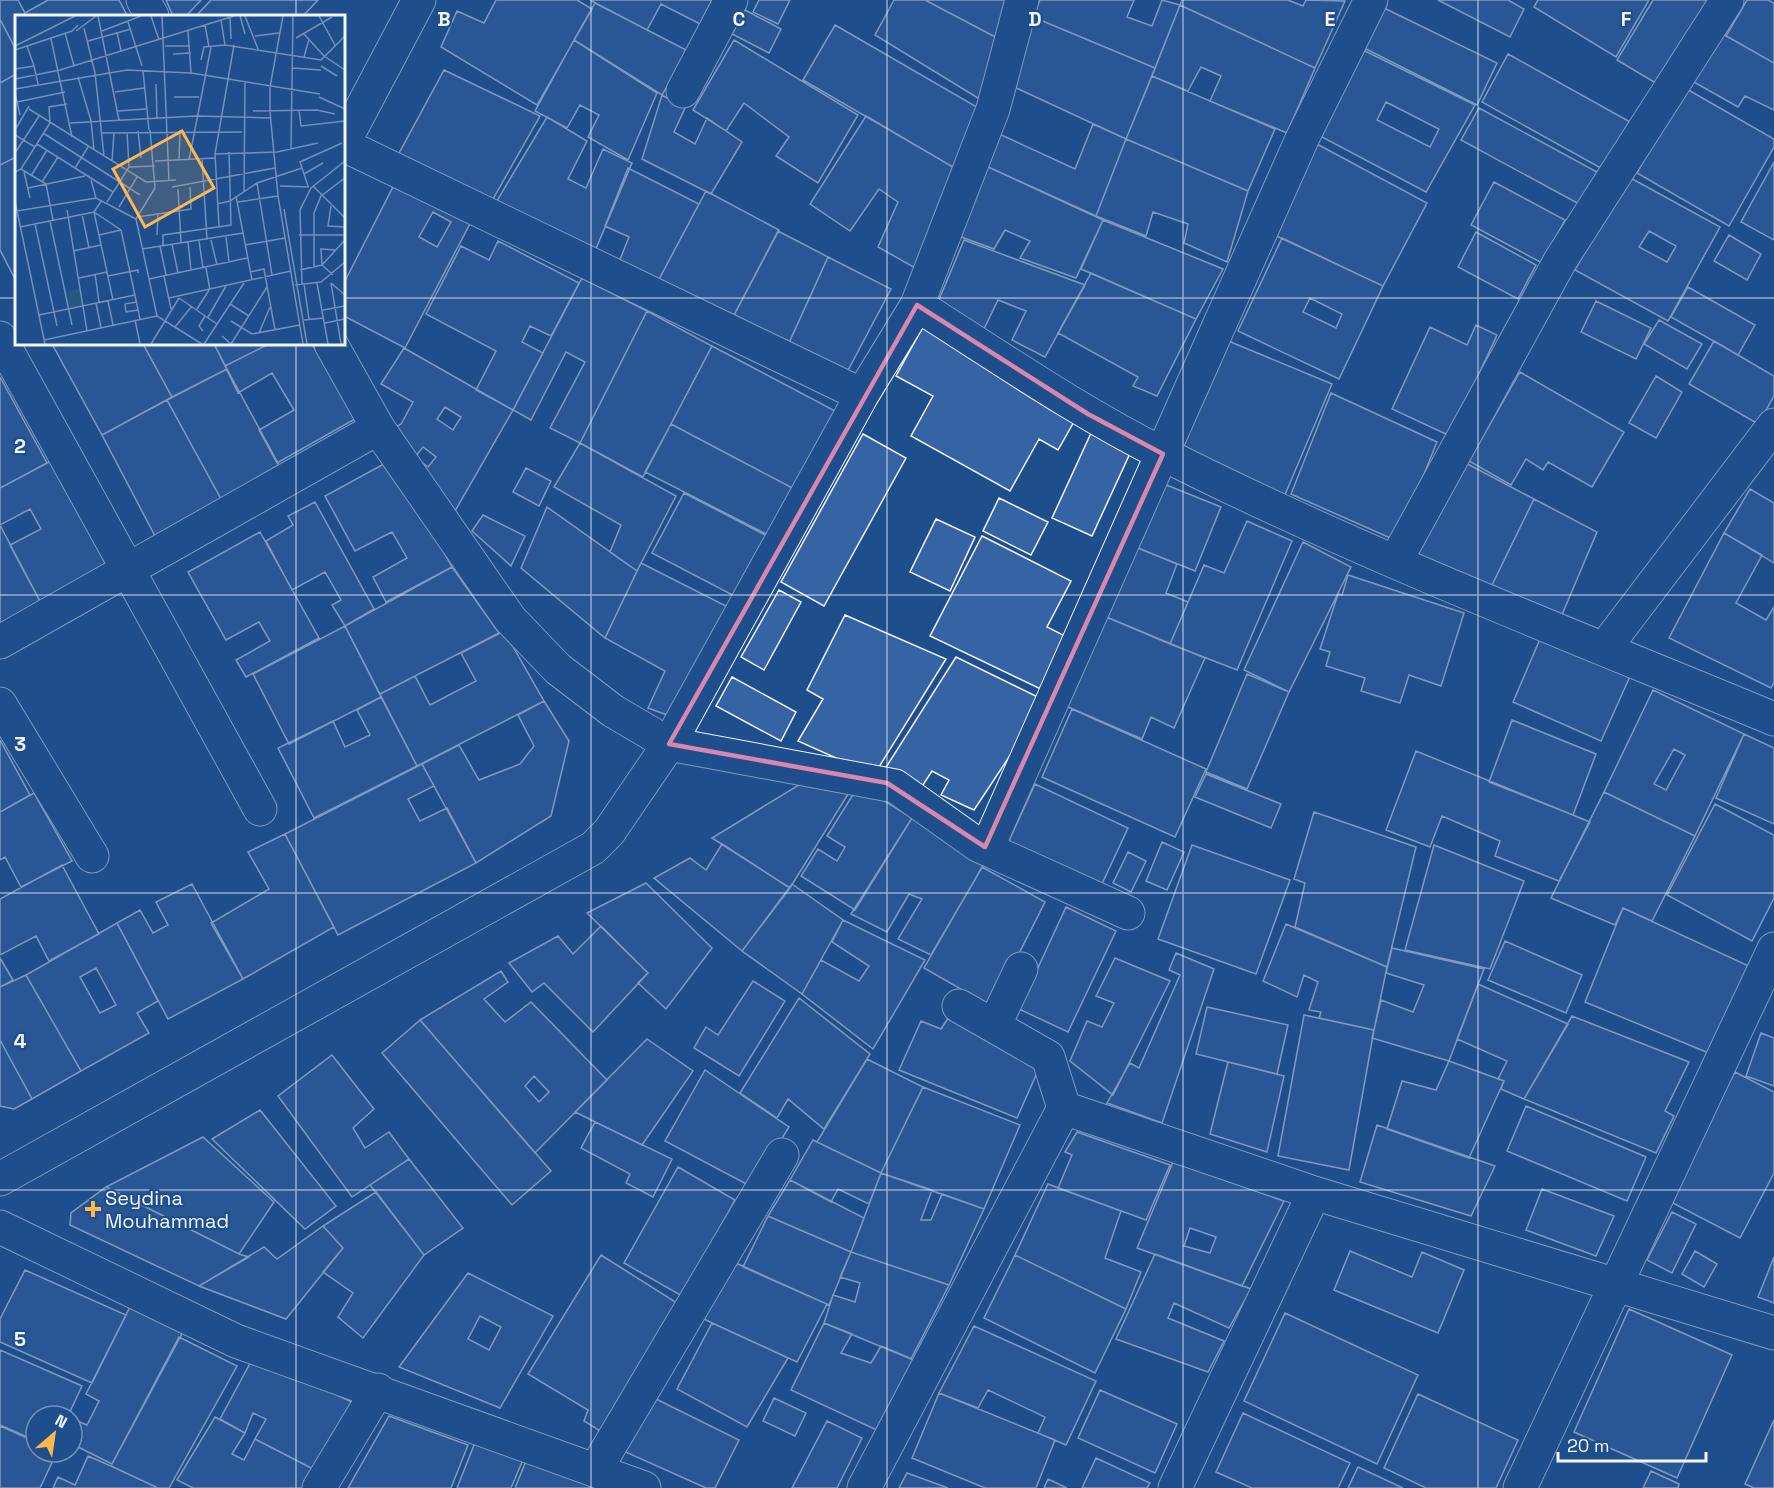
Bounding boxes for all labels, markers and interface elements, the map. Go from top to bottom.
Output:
text: B [437,6,451,32]
text: C [733,6,746,32]
text: D [1028,6,1042,32]
text: E [1324,6,1336,32]
text: F [1621,6,1632,32]
inset map [15,15,345,345]
text: 2 [14,433,26,459]
text: 3 [14,731,26,757]
text: 4 [14,1028,27,1054]
place label: Seydina Mouhammad [105,1185,229,1234]
marker: Seydina Mouhammad [86,1202,100,1216]
text: 5 [14,1326,26,1352]
north arrow [24,1404,84,1464]
text: N [51,1410,71,1433]
scale bar [1558,1425,1706,1463]
text: 20 m [1567,1434,1610,1457]

